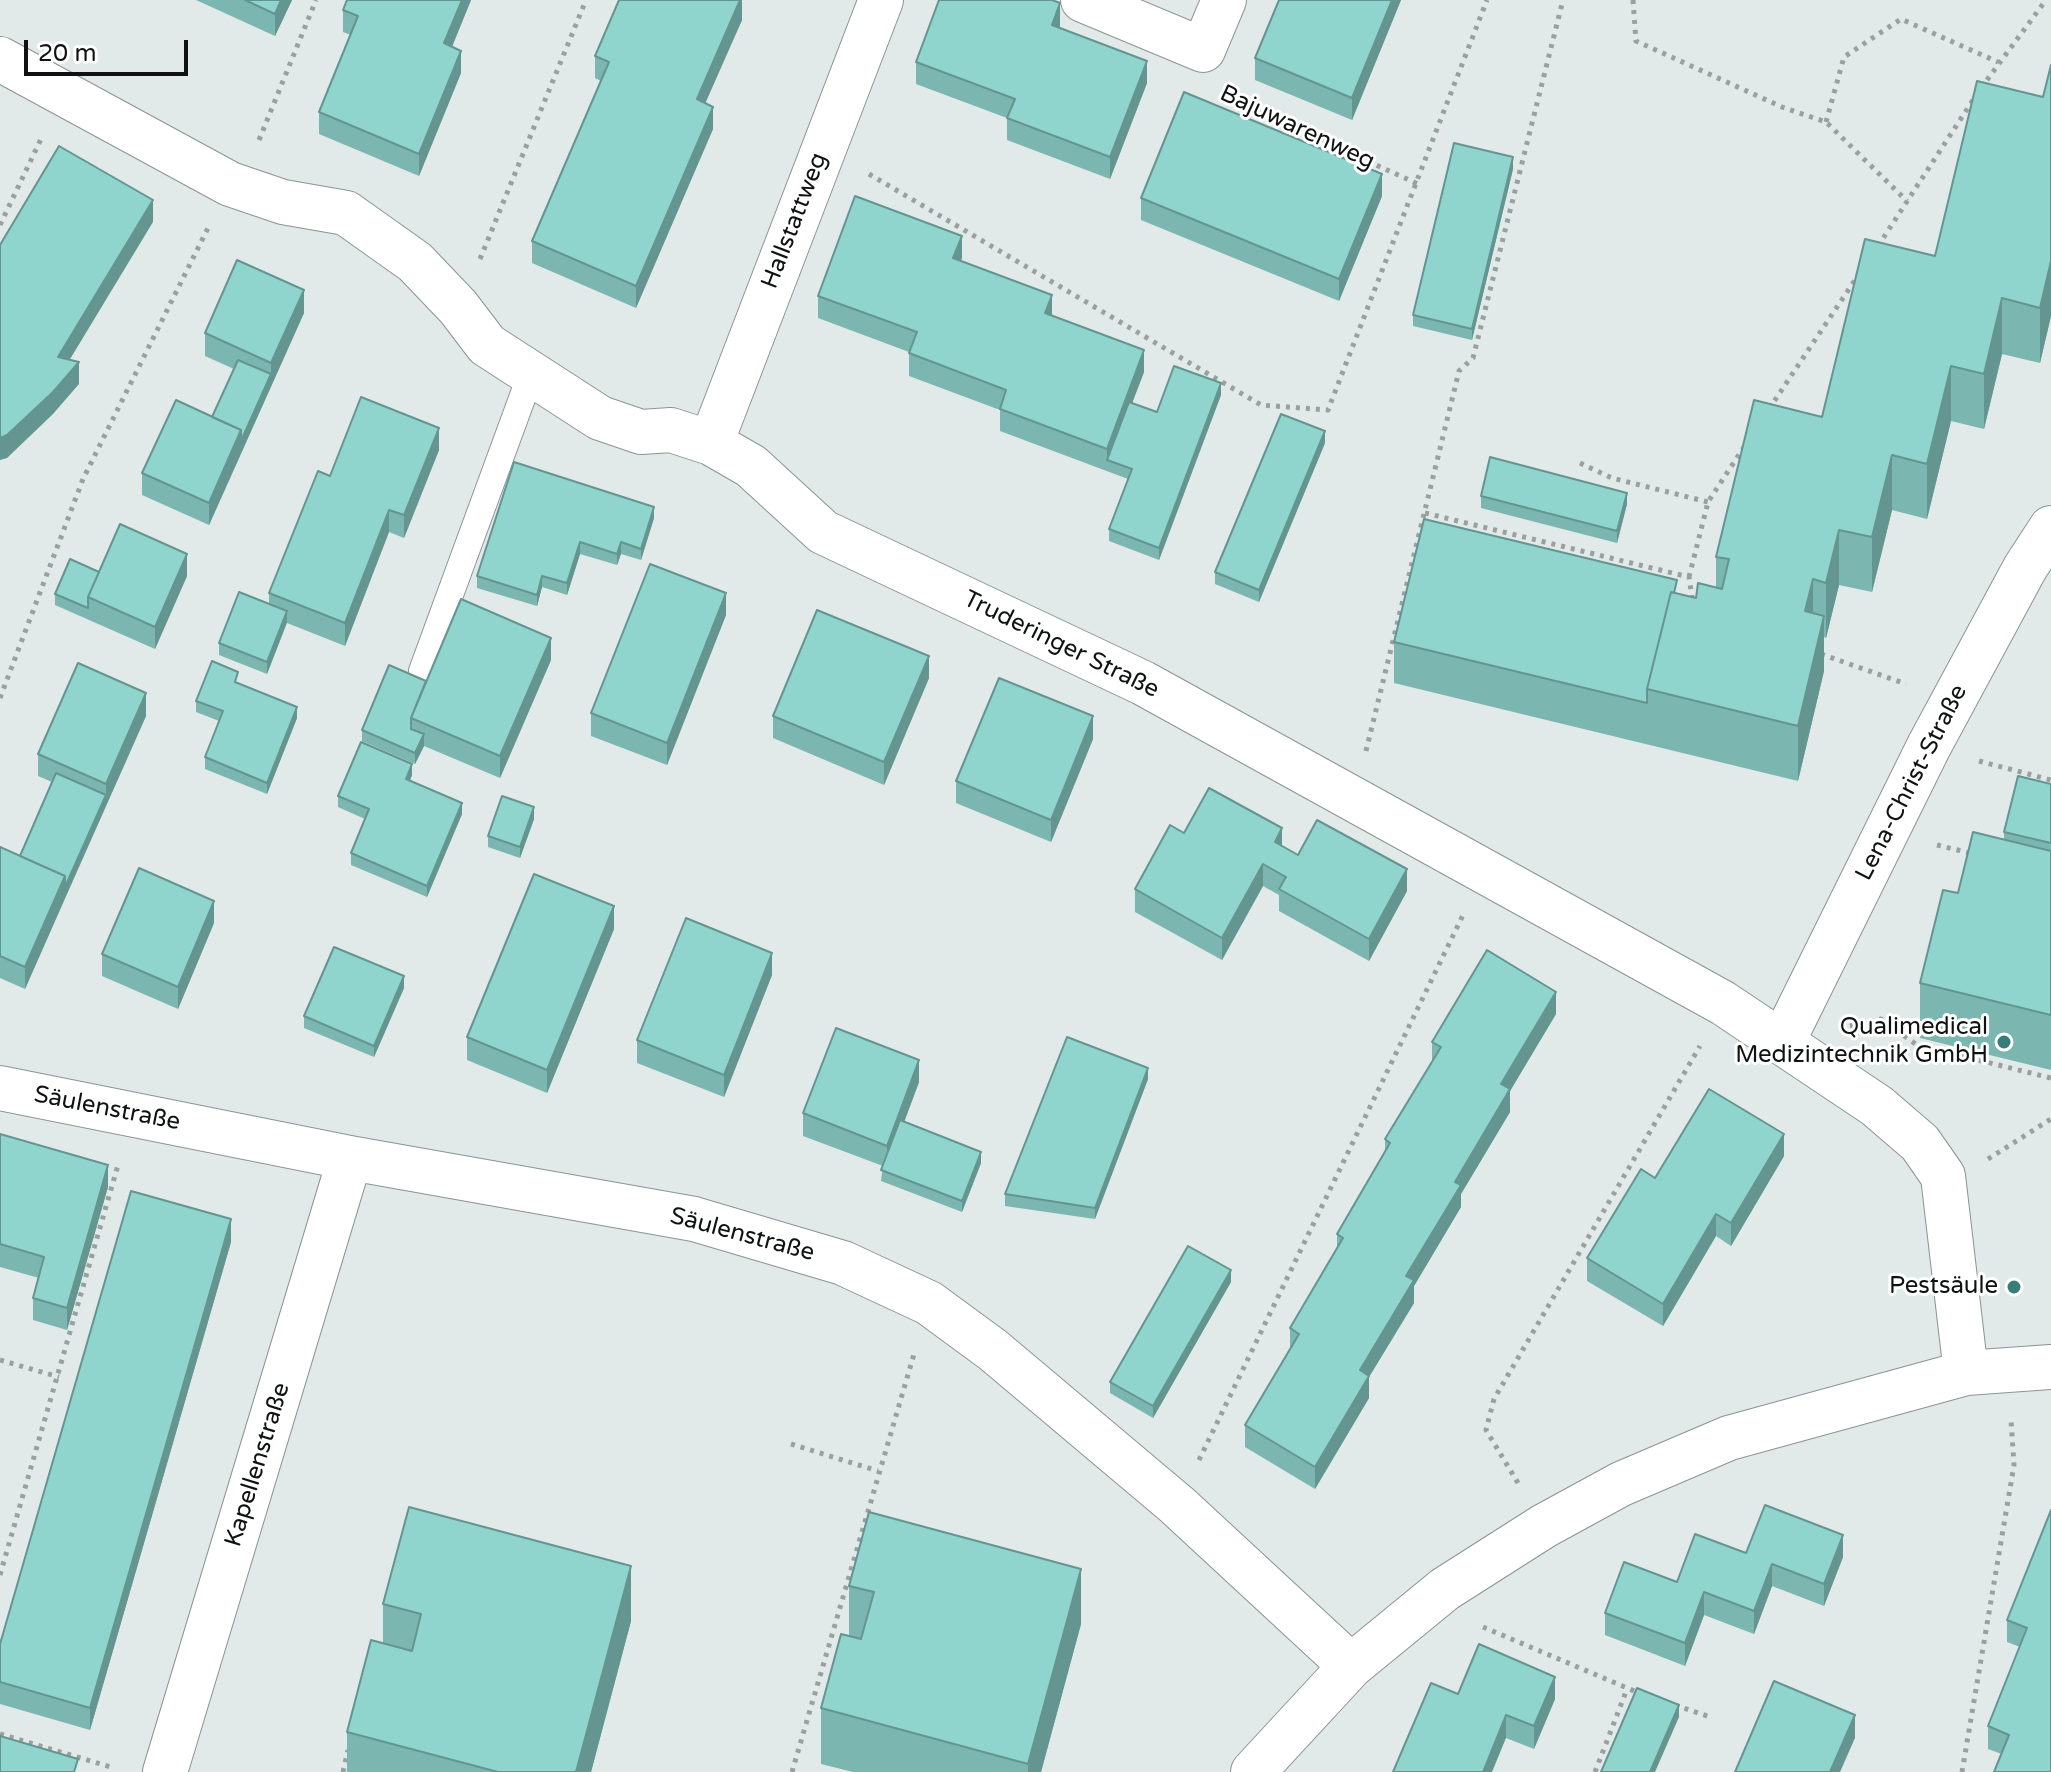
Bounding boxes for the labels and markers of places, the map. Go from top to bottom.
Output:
place label: Qualimedical Medizintechnik GmbH [1735,1014,1988,1070]
marker: Qualimedical Medizintechnik GmbH [1995,1033,2013,1051]
place label: Pestsäule [1889,1273,1998,1301]
marker: Pestsäule [2005,1278,2023,1296]

